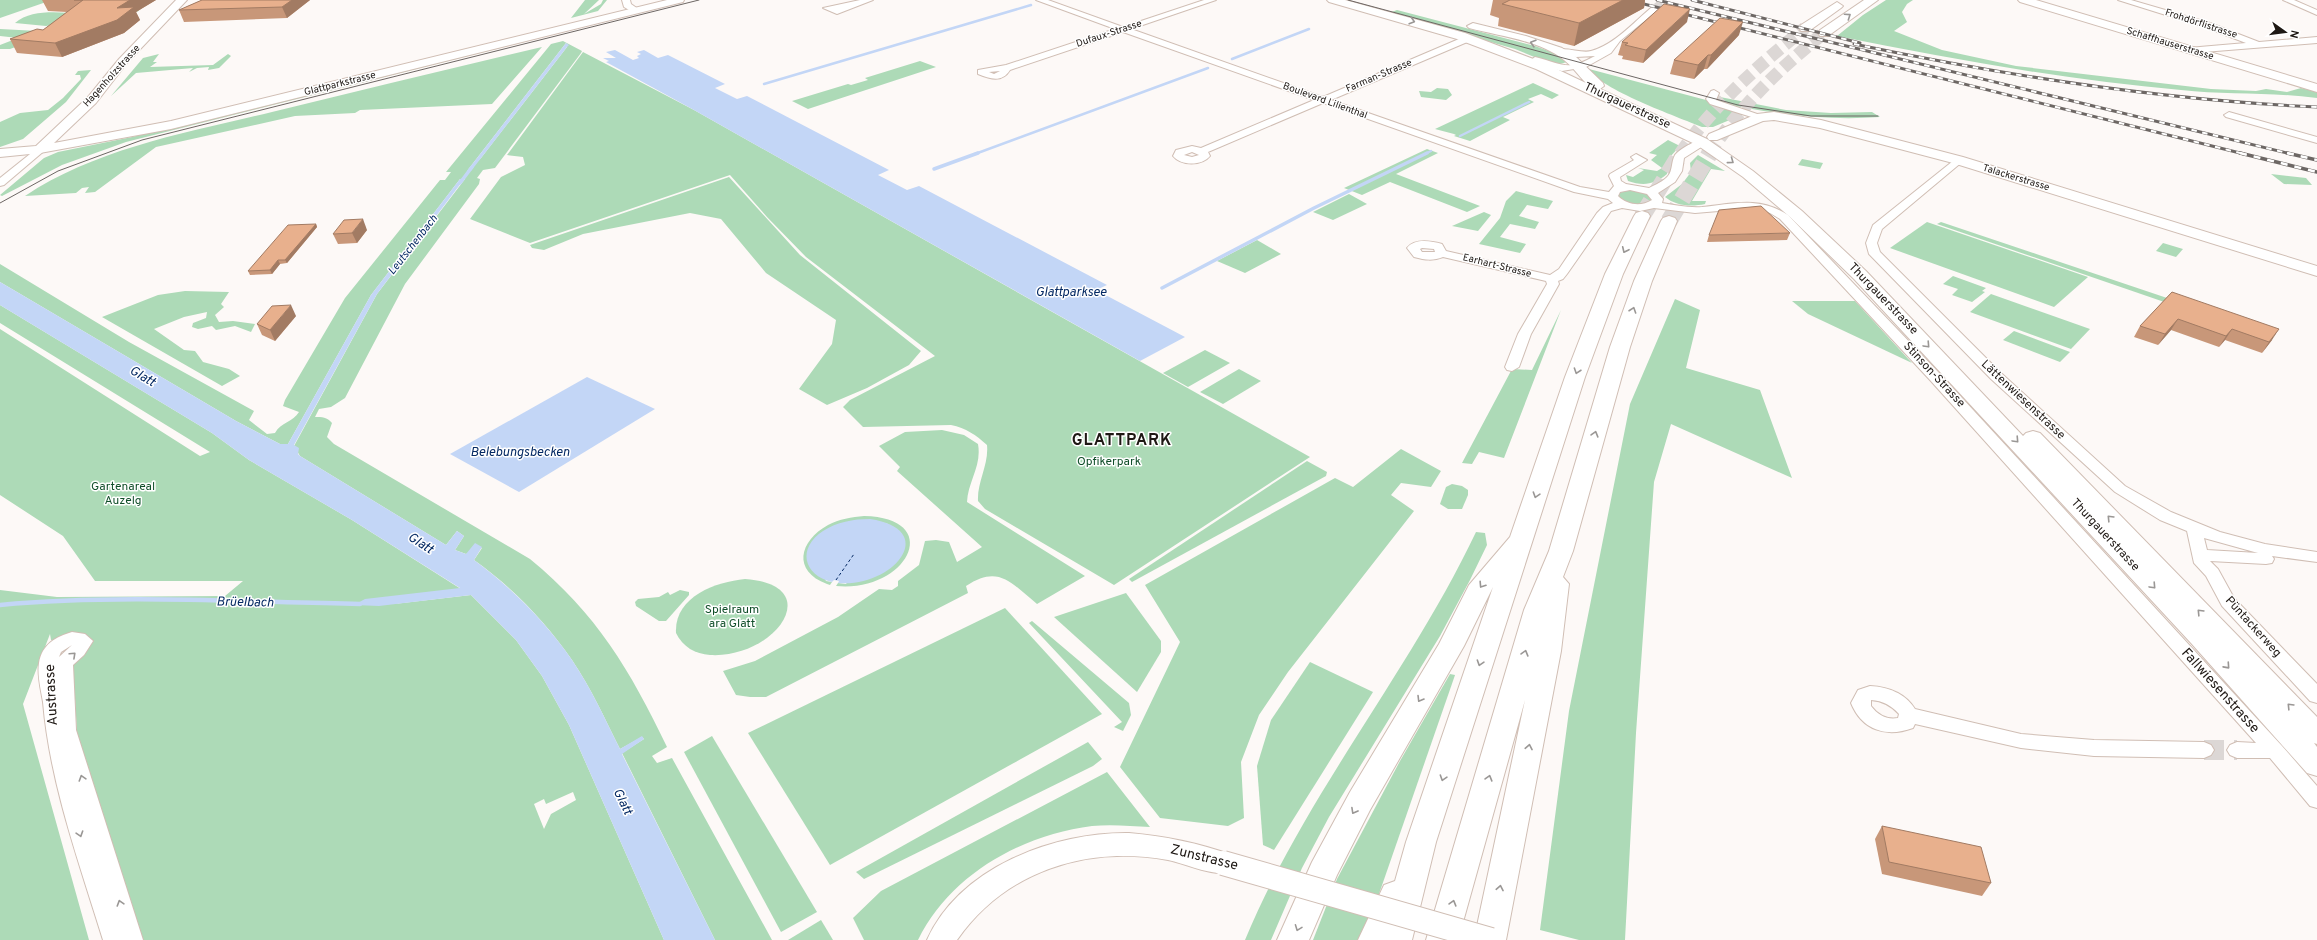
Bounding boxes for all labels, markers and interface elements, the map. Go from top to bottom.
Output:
street label: Frohdörflistrasse [2163,6,2239,42]
north arrow [2265,12,2305,52]
one-way arrow [1844,13,1851,21]
one-way arrow [1408,16,1415,25]
street label: Dufaux-Strasse [1074,17,1144,51]
street label: Schaffhauserstrasse [2125,25,2215,63]
text: N [2286,29,2301,40]
one-way arrow [1530,39,1537,48]
street label: Hagenholzstrasse [81,42,143,110]
street label: Farman-Strasse [1344,56,1414,96]
street label: Glattparkstrasse [303,69,377,99]
street label: Thurgauerstrasse [1581,79,1673,133]
street label: Boulevard Lilienthal [1281,80,1369,122]
one-way arrow [1726,156,1733,163]
street label: Talackerstrasse [1981,162,2051,194]
water label: Leutschenbach [385,212,441,278]
one-way arrow [1622,246,1630,254]
street label: Earhart-Strasse [1461,251,1533,281]
street label: Thurgauerstrasse [1845,260,1921,338]
water label: Glattparksee [1035,285,1107,301]
one-way arrow [1628,307,1636,314]
street label: Stinson-Strasse [1899,339,1969,411]
one-way arrow [1922,341,1929,348]
street label: Lättenwiesenstrasse [1977,357,2069,443]
water label: Glatt [126,363,159,392]
one-way arrow [1573,368,1582,375]
district label: GLATTPARK [1072,431,1172,451]
one-way arrow [1590,431,1599,438]
one-way arrow [2011,435,2019,443]
water label: Belebungsbecken [470,445,570,461]
park label: Opfikerpark [1077,454,1141,470]
park label: Gartenareal Auzelg [91,479,155,509]
one-way arrow [1533,491,1541,498]
street label: Thurgauerstrasse [2067,495,2143,575]
one-way arrow [2107,515,2115,523]
water label: Glatt [404,530,437,559]
one-way arrow [1479,581,1487,588]
one-way arrow [2148,581,2156,589]
street label: Püntackerweg [2221,593,2285,661]
water label: Brüelbach [216,595,274,611]
park label: Spielraum ara Glatt [705,602,759,632]
one-way arrow [2197,609,2205,617]
street label: Fallwiesenstrasse [2177,645,2263,737]
one-way arrow [1520,649,1529,656]
one-way arrow [68,652,76,660]
one-way arrow [1477,659,1485,666]
one-way arrow [2222,661,2229,669]
street label: Austrasse [42,664,62,726]
one-way arrow [1418,695,1425,702]
one-way arrow [2287,703,2295,711]
one-way arrow [1524,744,1532,750]
one-way arrow [1439,774,1447,781]
one-way arrow [1484,774,1493,781]
one-way arrow [78,775,87,782]
water label: Glatt [609,786,636,819]
one-way arrow [1352,807,1359,814]
one-way arrow [76,831,84,838]
street label: Zunstrasse [1168,841,1240,875]
one-way arrow [1496,885,1504,891]
one-way arrow [116,899,125,906]
one-way arrow [1448,899,1457,906]
one-way arrow [1294,924,1302,931]

